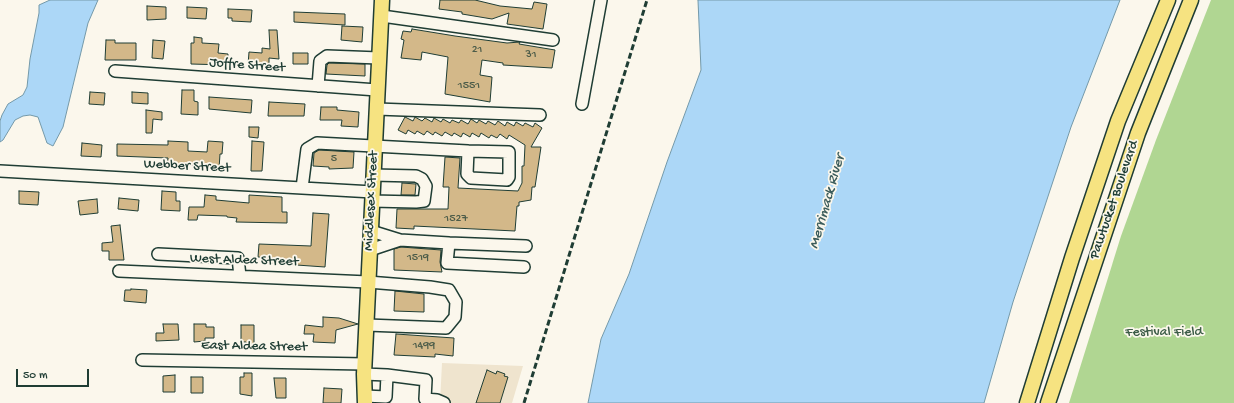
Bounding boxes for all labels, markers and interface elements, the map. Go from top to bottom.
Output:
house number: 21 [472,43,482,57]
house number: 31 [525,48,537,62]
street label: Joffre Street [208,55,286,77]
house number: 1551 [458,79,480,93]
street label: Pawtucket Boulevard [1087,139,1143,261]
street label: Middlesex Street [361,151,383,251]
house number: 5 [331,152,337,166]
water label: Merrimack River [806,153,850,251]
street label: Webber Street [143,156,231,178]
house number: 1527 [444,212,468,226]
street label: West Aldea Street [189,251,299,271]
house number: 1519 [407,251,429,265]
park label: Festival Field [1125,325,1203,341]
street label: East Aldea Street [201,338,307,356]
house number: 1499 [413,339,435,353]
scale bar [18,361,91,387]
text: 50 m [23,369,48,383]

